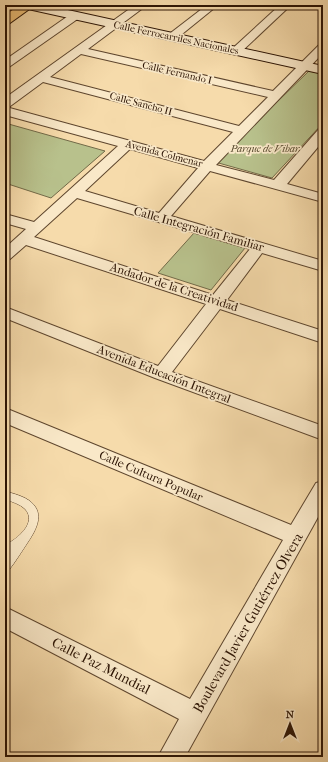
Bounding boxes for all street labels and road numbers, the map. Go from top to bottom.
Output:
street label: Calle Ferrocarriles Nacionales [112,19,240,57]
street label: Calle Fernando I [141,59,213,87]
street label: Calle Sancho II [108,90,174,118]
street label: Avenida Colmenar [123,138,205,170]
street label: Calle Integración Familiar [132,204,267,255]
street label: Andador de la Creatividad [107,259,240,314]
street label: Avenida Educación Integral [94,342,234,406]
street label: Calle Cultura Popular [97,448,206,505]
street label: Boulevard Javier Gutiérrez Olvera [189,530,307,716]
street label: Calle Paz Mundial [49,634,153,698]

